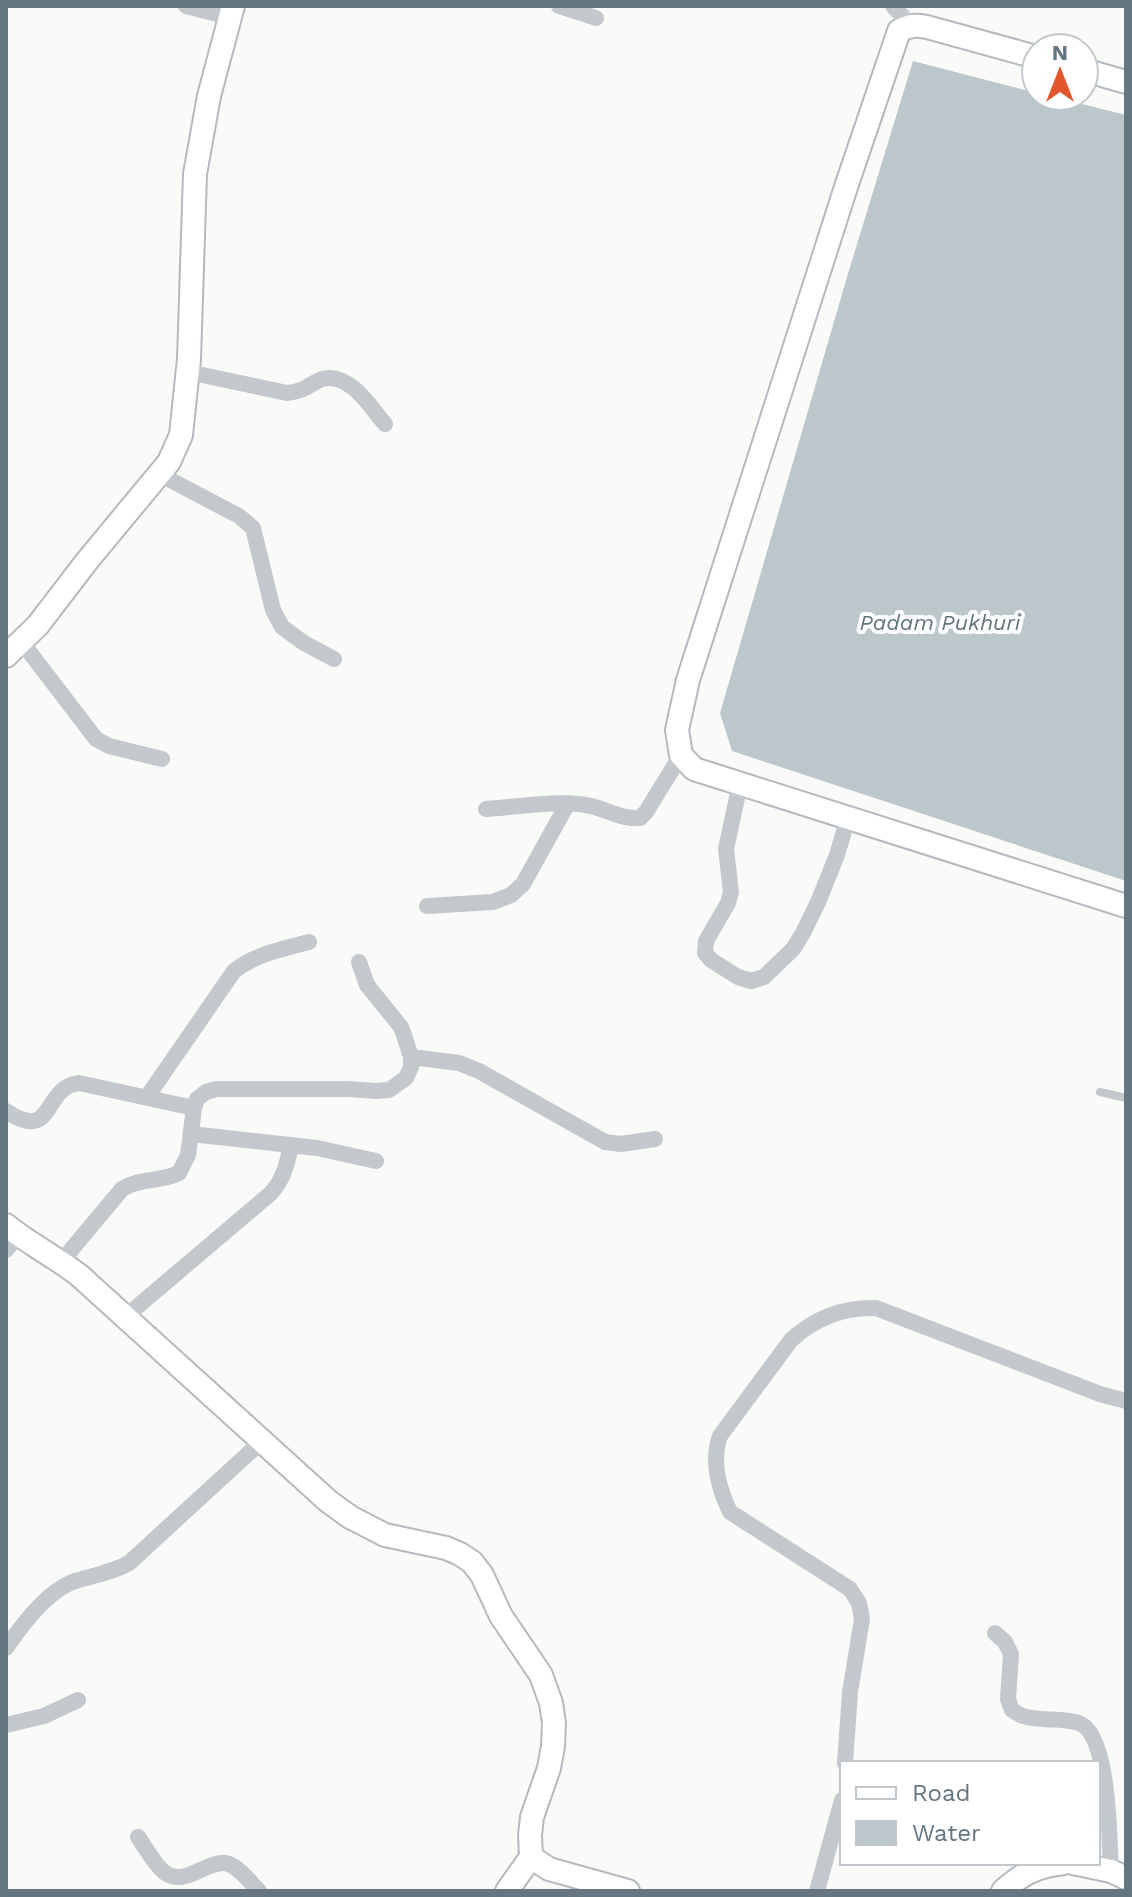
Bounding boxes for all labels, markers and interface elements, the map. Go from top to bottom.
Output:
north arrow [1020,32,1100,112]
text: N [1052,40,1068,65]
water label: Padam Pukhuri [860,610,1022,635]
legend [840,1761,1100,1865]
text: Road [912,1779,971,1807]
text: Water [912,1819,981,1847]

